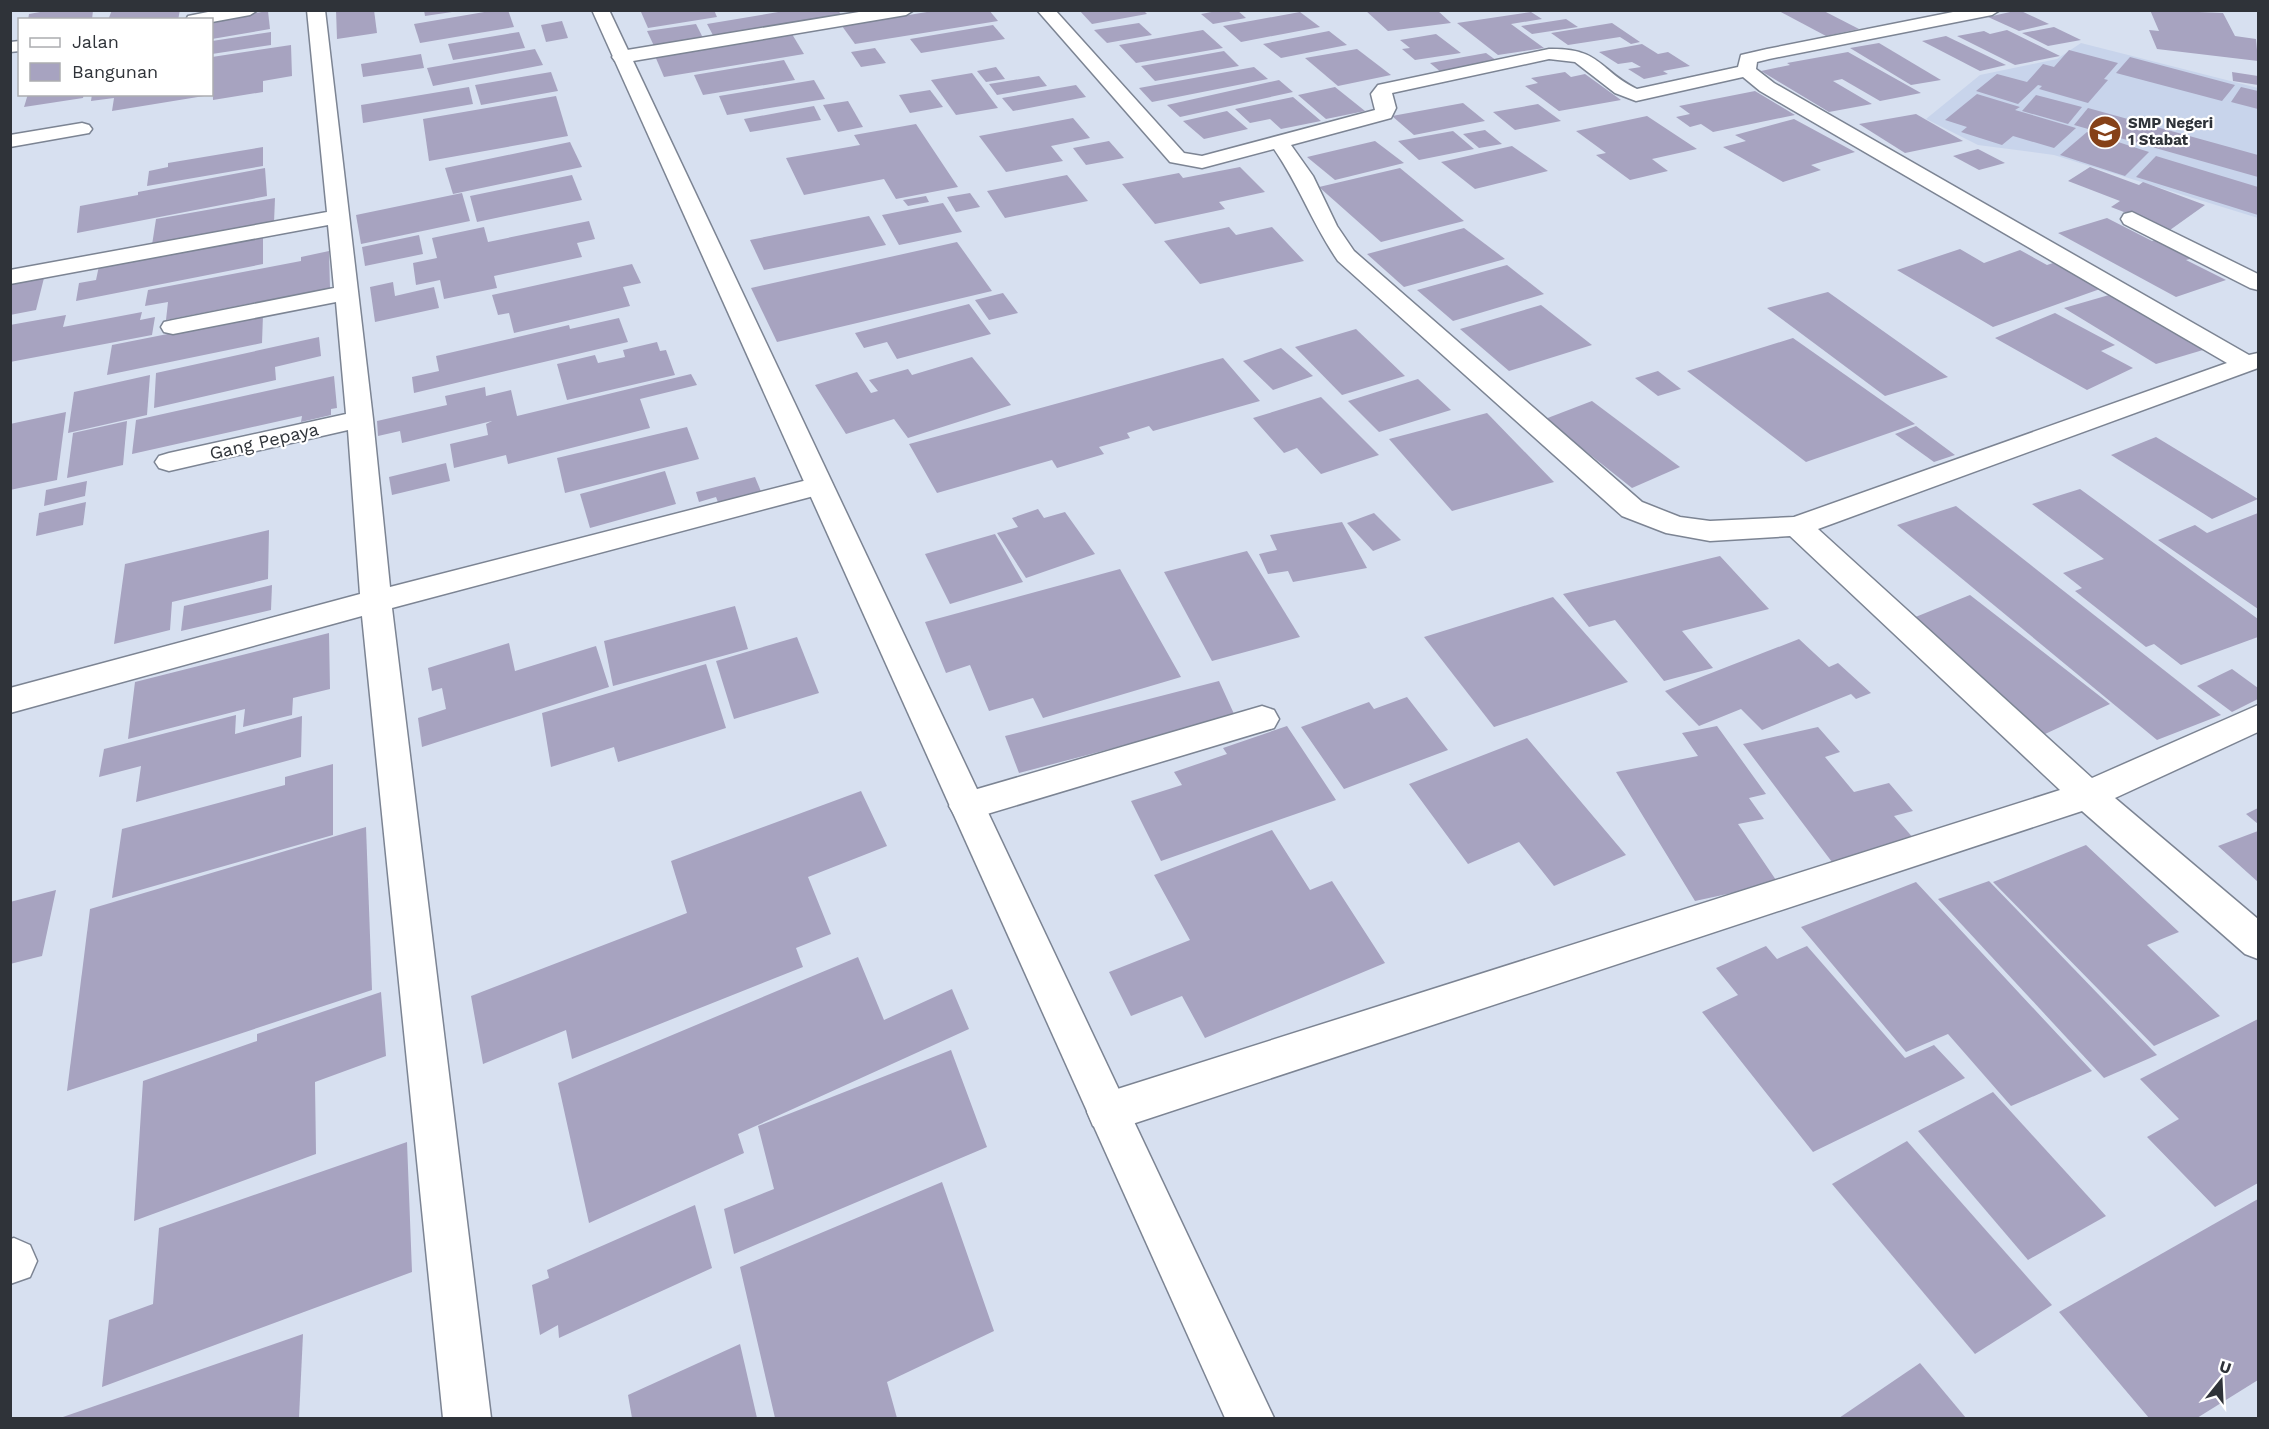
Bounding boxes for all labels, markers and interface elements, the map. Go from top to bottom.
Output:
legend [18,18,213,96]
text: Jalan [72,31,119,52]
text: Bangunan [72,61,158,82]
school or university icon: SMP Negeri 1 Stabat [2087,114,2123,150]
place label: SMP Negeri 1 Stabat [2128,114,2213,149]
street label: Gang Pepaya [207,418,321,464]
north arrow [2191,1351,2251,1411]
text: U [2217,1356,2234,1378]

